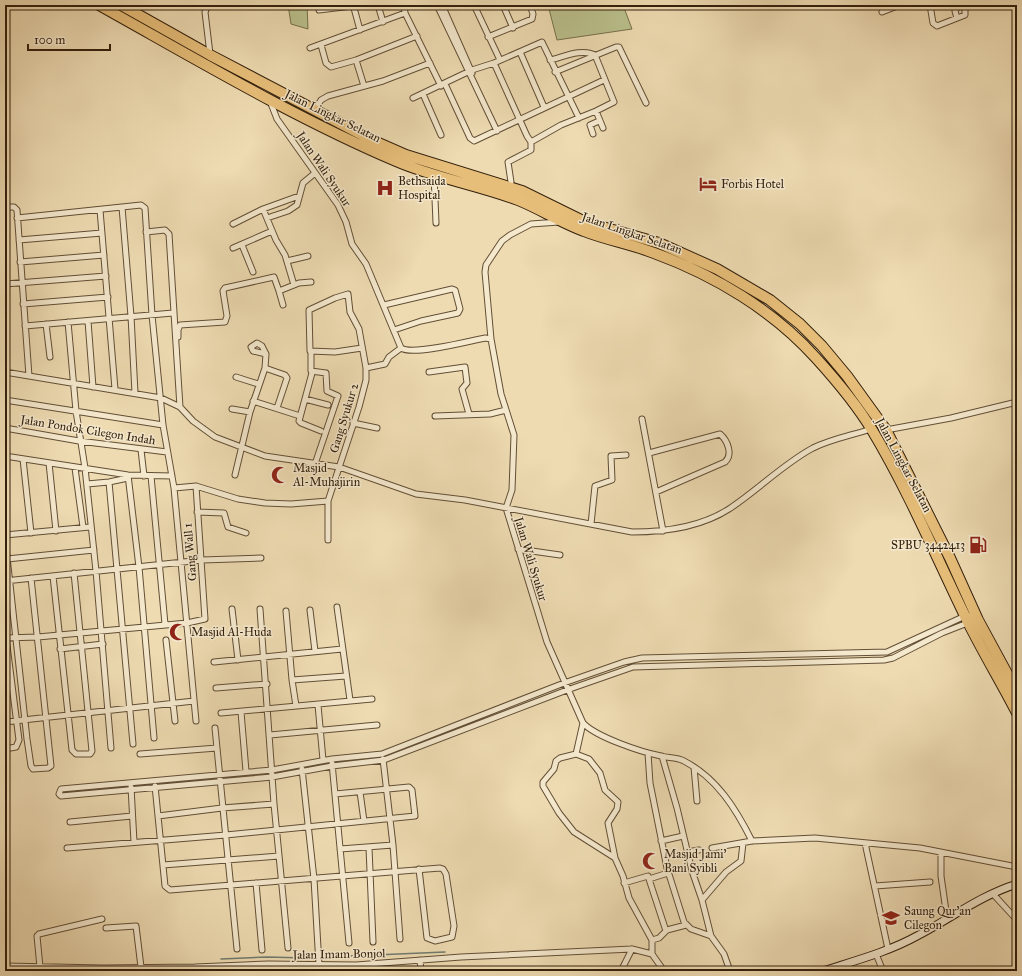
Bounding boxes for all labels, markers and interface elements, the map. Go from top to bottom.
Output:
scale bar [28,26,110,52]
text: 100 m [34,33,65,47]
street label: Jalan Lingkar Selatan [280,86,384,146]
street label: Jalan Wali Syukur [292,127,354,210]
place label: Bethsaida Hospital [398,174,447,202]
hotel icon: Forbis Hotel [698,174,718,194]
place label: Forbis Hotel [721,177,785,191]
hospital icon: Bethsaida Hospital [375,178,395,198]
street label: Jalan Lingkar Selatan [578,209,684,258]
street label: Gang Syukur 2 [327,381,362,455]
street label: Jalan Pondok Cilegon Indah [17,412,157,449]
street label: Jalan Lingkar Selatan [871,414,935,516]
place label: Masjid Al-Muhajirin [292,461,361,489]
mosque icon: Masjid Al-Muhajirin [270,465,290,485]
street label: Jalan Wali Syukur [510,513,551,604]
street label: Gang Wall 1 [180,522,201,582]
fuel station icon: SPBU 3442413 [968,535,988,555]
place label: SPBU 3442413 [891,538,965,552]
mosque icon: Masjid Al-Huda [168,622,188,642]
place label: Masjid Al-Huda [191,625,273,639]
place label: Masjid Jami' Bani Syibli [664,847,727,875]
mosque icon: Masjid Jami' Bani Syibli [641,851,661,871]
place label: Saung Qur'an Cilegon [904,904,971,933]
school or university icon: Saung Qur'an Cilegon [881,908,901,928]
street label: Jalan Imam Bonjol [290,946,386,963]

